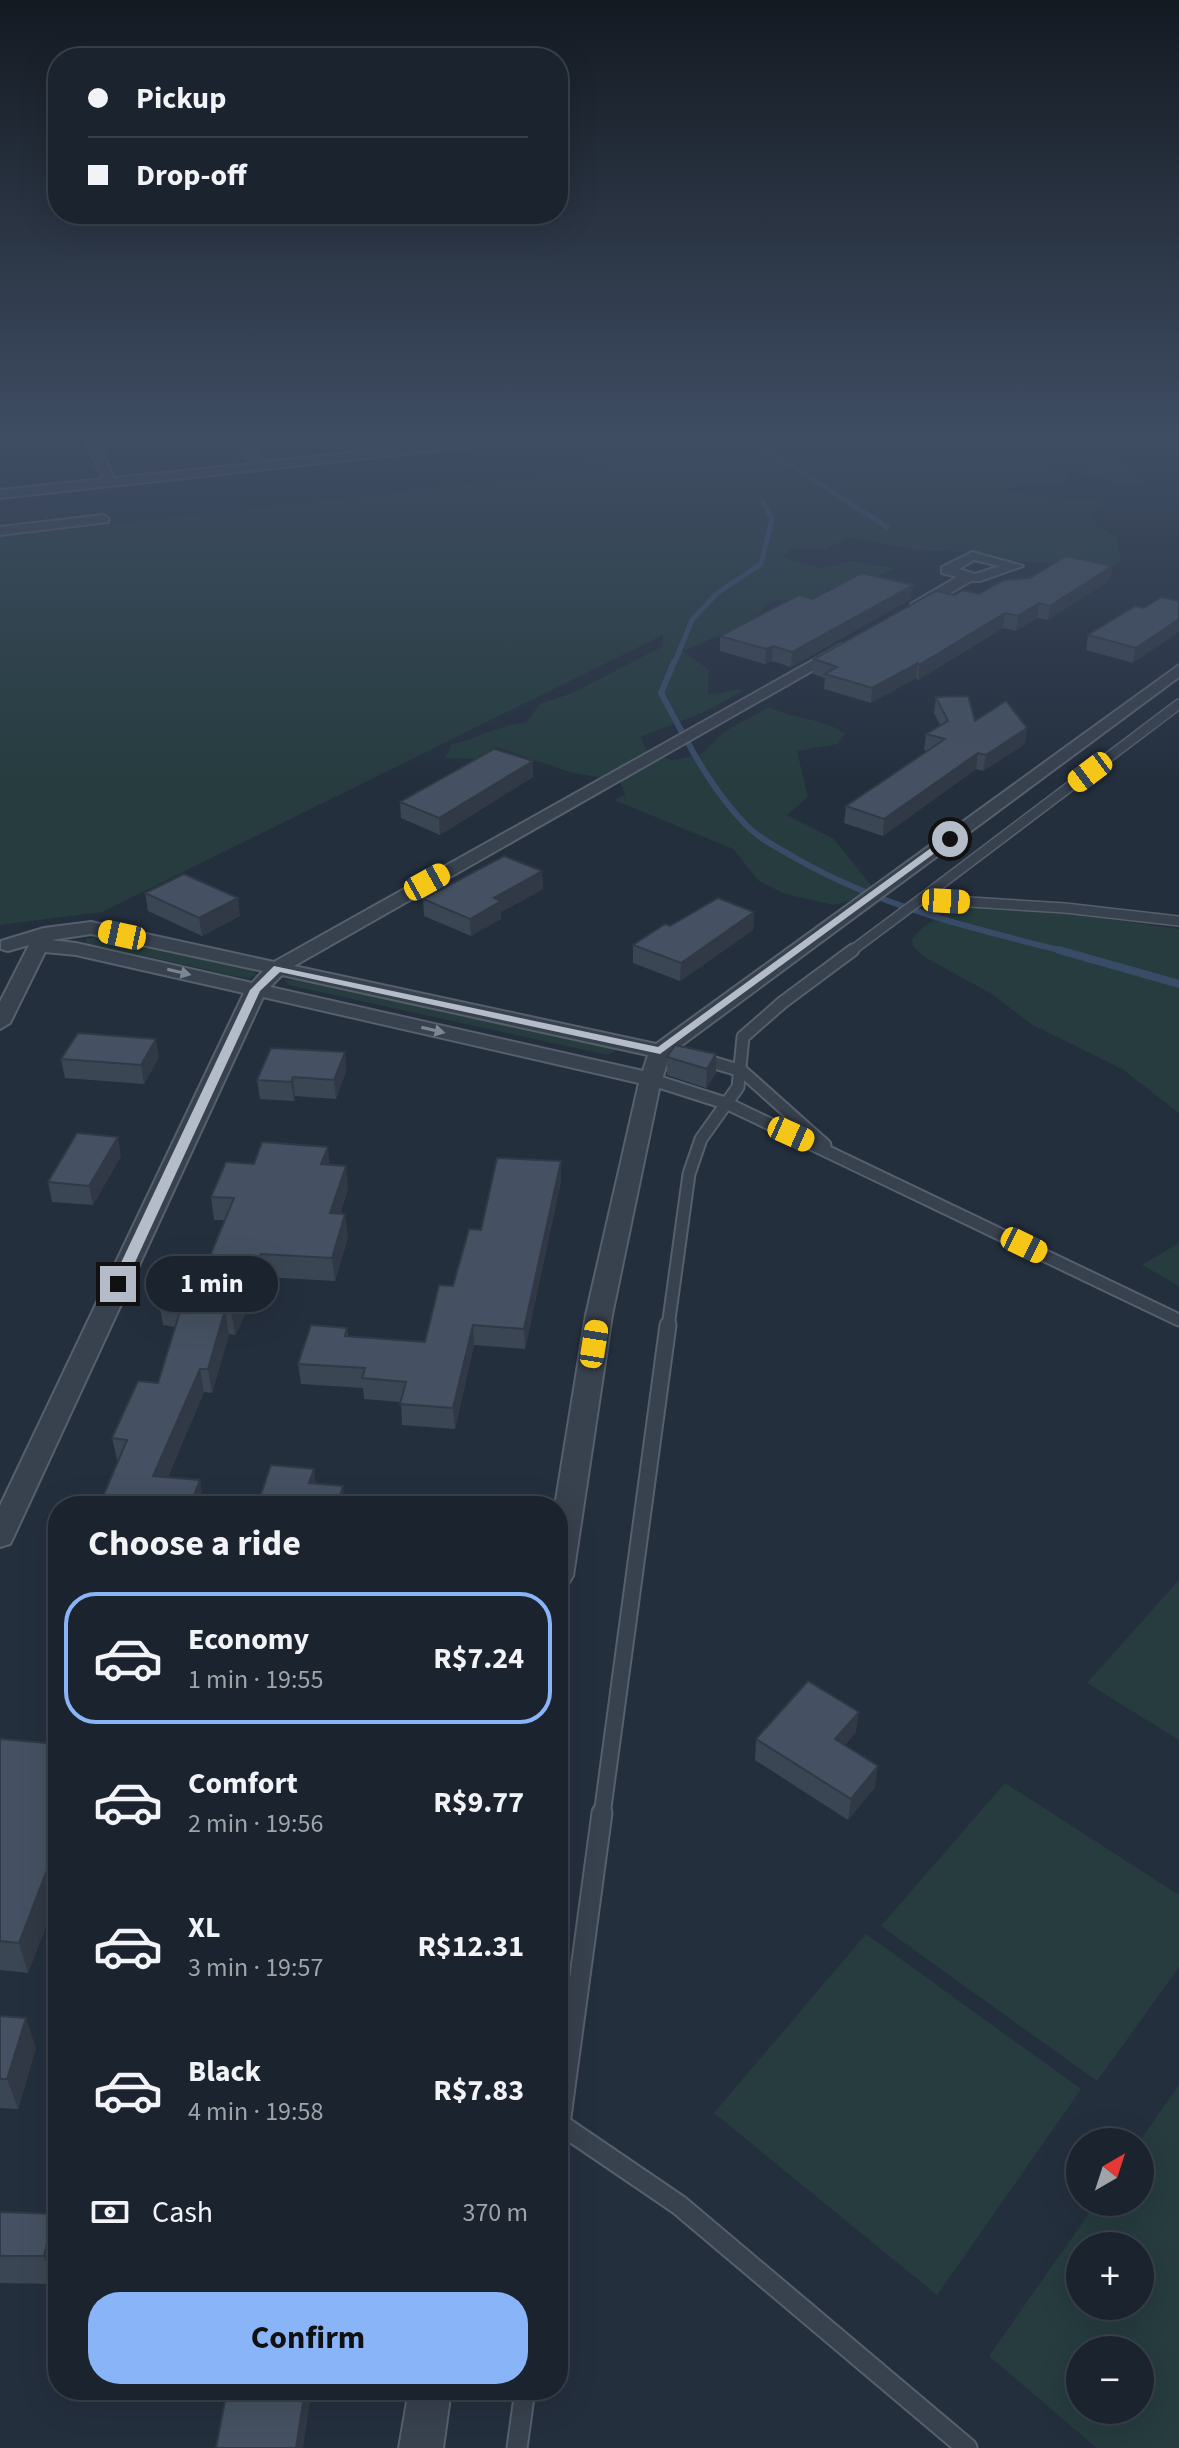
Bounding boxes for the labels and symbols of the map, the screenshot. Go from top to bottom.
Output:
car [1064,748,1116,796]
route start [932,821,968,857]
car [400,860,454,904]
car [921,888,971,914]
car [96,918,148,952]
one-way arrow [167,966,192,979]
one-way arrow [420,1024,445,1037]
car [764,1113,818,1155]
car [997,1224,1051,1266]
callout: 1 min [146,1256,278,1312]
route end [100,1266,136,1302]
car [578,1318,610,1370]
north arrow [1066,2128,1154,2216]

